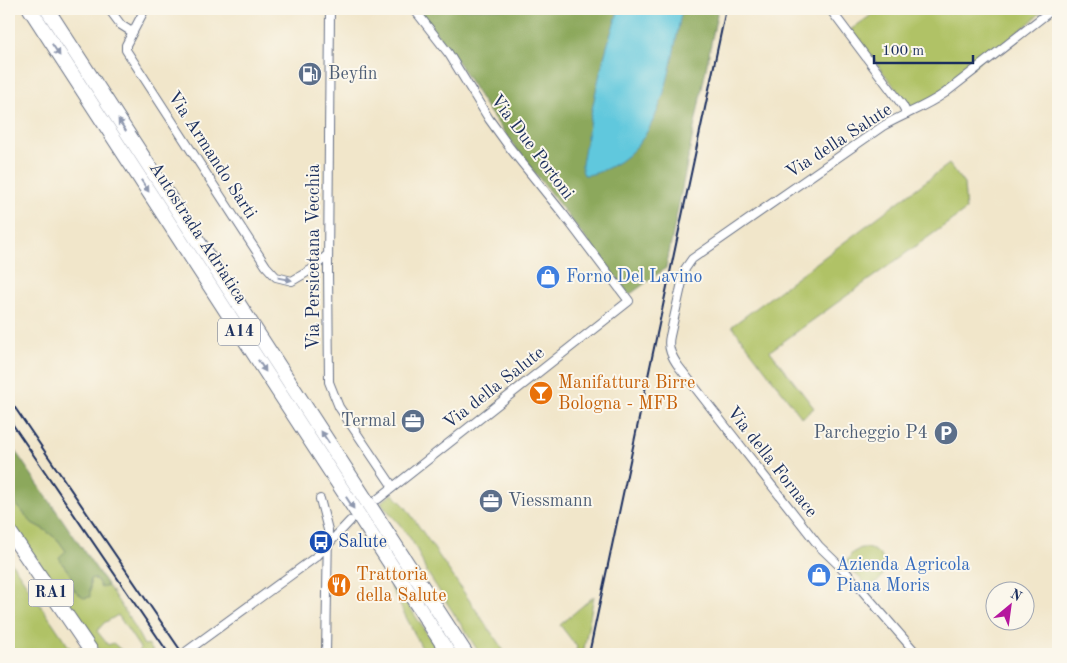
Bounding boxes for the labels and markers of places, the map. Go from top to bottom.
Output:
fuel station icon: Beyfin [297,61,323,87]
place label: Beyfin [328,65,378,83]
shop icon: Forno Del Lavino [535,264,561,290]
place label: Forno Del Lavino [566,268,703,286]
place label: Manifattura Birre Bologna - MFB [558,374,695,413]
bar icon: Manifattura Birre Bologna - MFB [528,380,554,406]
office icon: Termal [400,408,426,434]
place label: Termal [341,412,396,430]
parking icon: Parcheggio P4 [933,420,959,446]
place label: Parcheggio P4 [813,424,928,442]
office icon: Viessmann [478,488,504,514]
place label: Viessmann [508,492,593,510]
bus stop icon: Salute [308,529,334,555]
place label: Salute [338,533,387,551]
place label: Azienda Agricola Piana Moris [836,556,970,595]
shop icon: Azienda Agricola Piana Moris [806,562,832,588]
place label: Trattoria della Salute [356,566,446,605]
restaurant icon: Trattoria della Salute [326,572,352,598]

